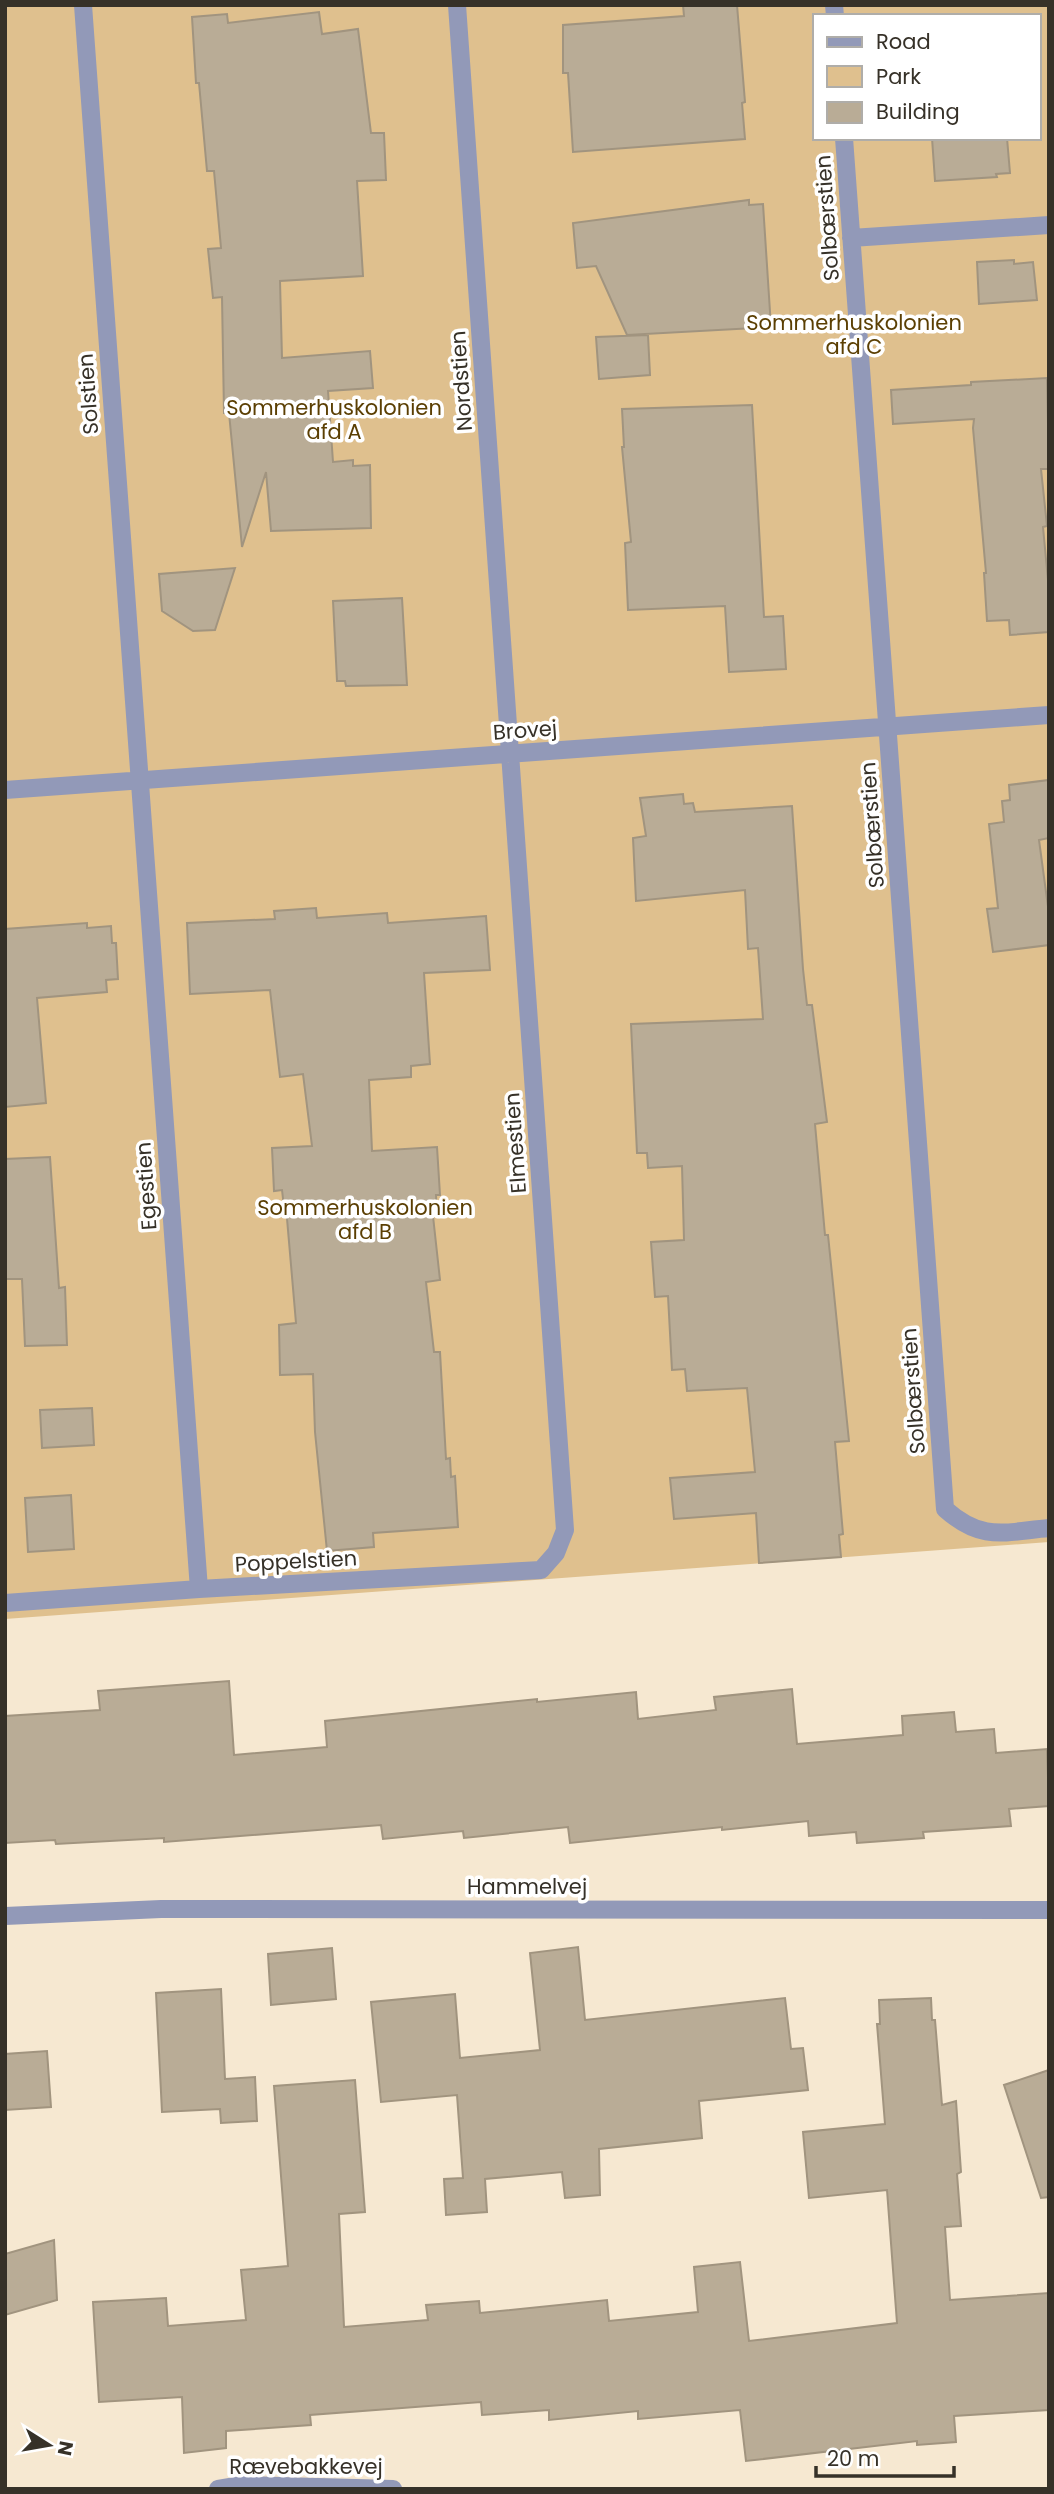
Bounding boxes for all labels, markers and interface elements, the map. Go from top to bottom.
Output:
legend [813,14,1040,140]
text: Road [876,27,931,56]
text: Park [876,62,921,91]
text: Building [876,97,960,126]
street label: Solbærstien [808,154,846,282]
park label: Sommerhuskolonien afd C [746,308,962,361]
street label: Nordstien [443,330,479,432]
street label: Solstien [71,353,105,435]
park label: Sommerhuskolonien afd A [226,393,442,446]
street label: Brovej [492,713,558,747]
street label: Solbærstien [853,761,891,889]
street label: Elmestien [497,1092,533,1194]
street label: Egestien [128,1141,164,1231]
park label: Sommerhuskolonien afd B [257,1193,473,1246]
street label: Solbærstien [894,1327,932,1455]
street label: Poppelstien [234,1543,358,1579]
street label: Hammelvej [467,1872,587,1901]
north arrow [14,2410,84,2480]
scale bar [816,2434,954,2478]
text: N [51,2439,80,2458]
text: 20 m [827,2444,880,2473]
street label: Rævebakkevej [229,2452,383,2481]

